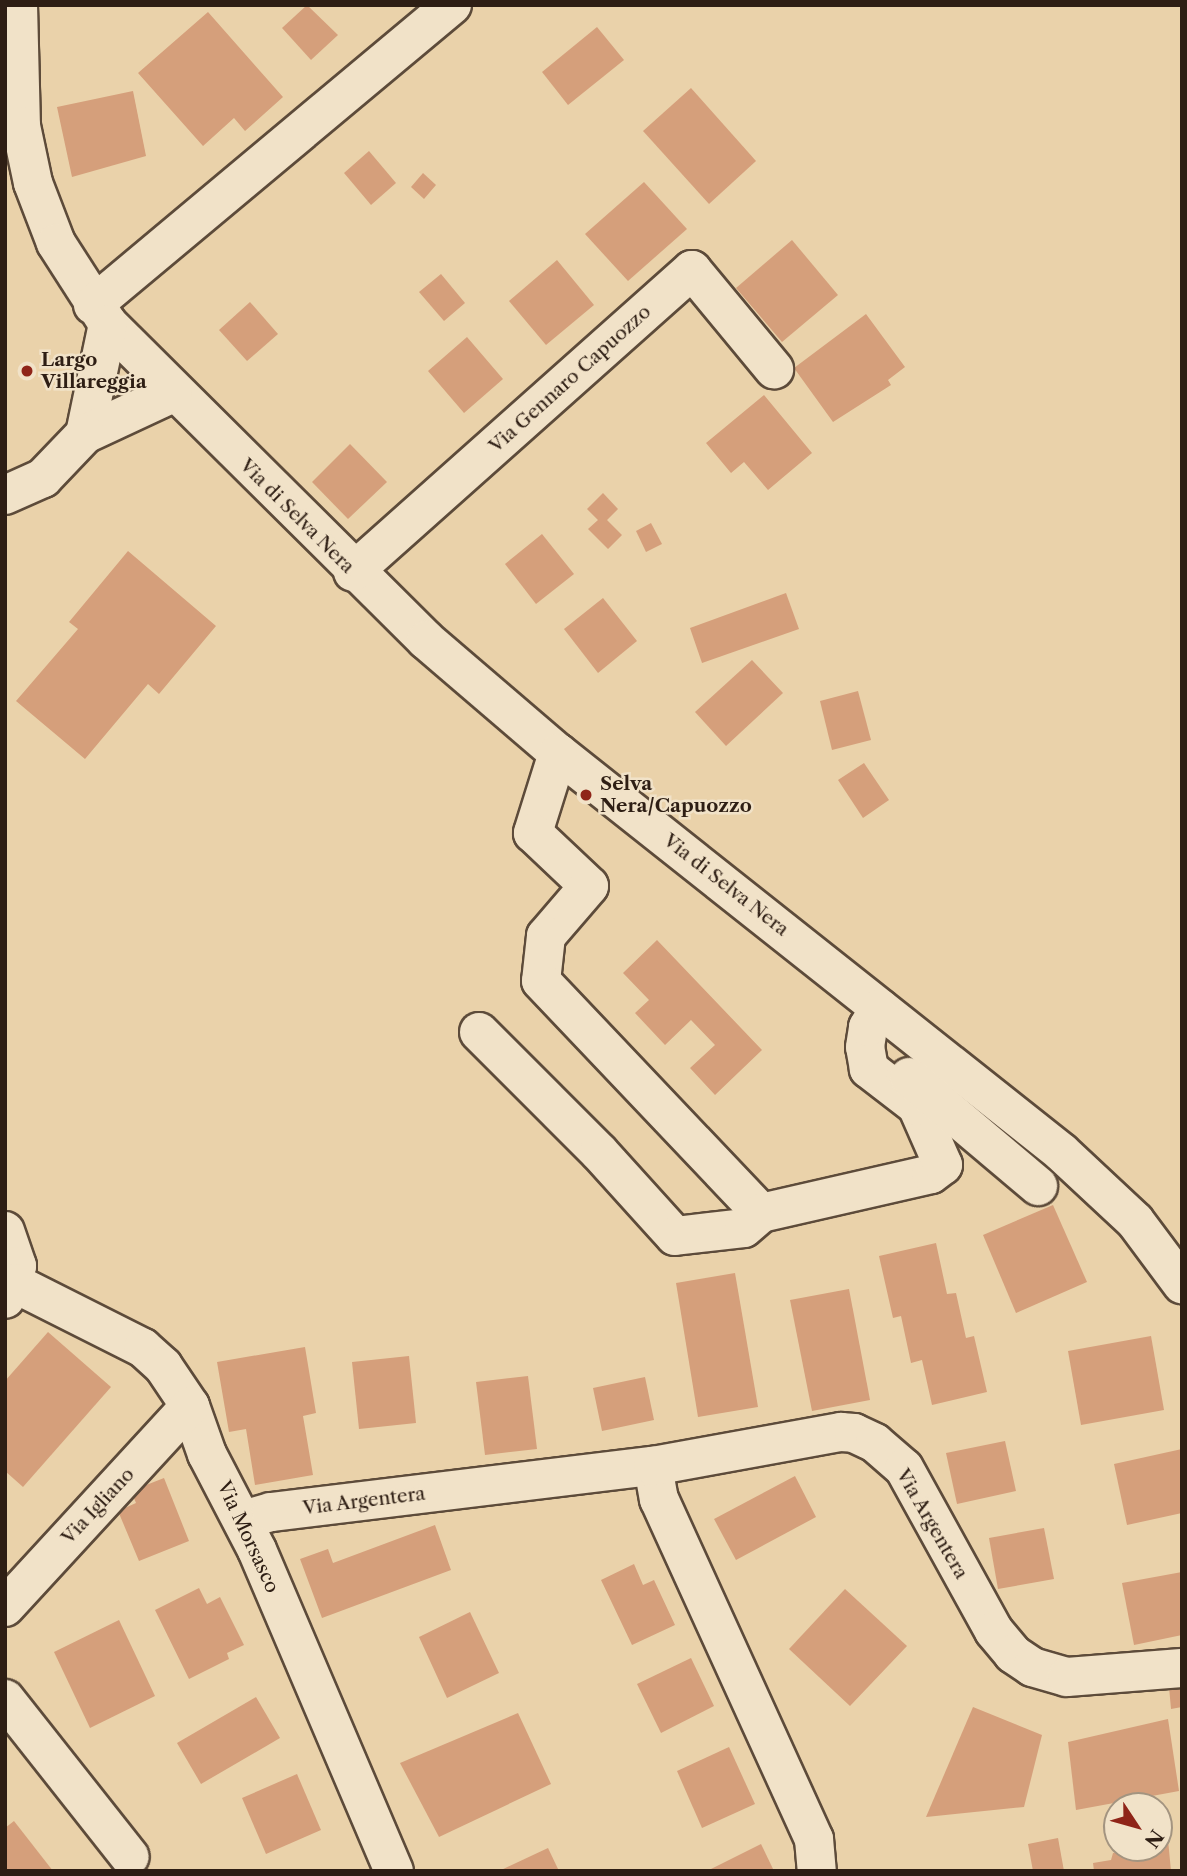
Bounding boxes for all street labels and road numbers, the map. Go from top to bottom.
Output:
street label: Via Gennaro Capuozzo [484,300,656,458]
street label: Via di Selva Nera [235,454,359,578]
street label: Via di Selva Nera [659,829,793,941]
street label: Via Igliano [57,1463,139,1549]
street label: Via Argentera [891,1464,973,1584]
street label: Via Morsasco [212,1477,284,1597]
street label: Via Argentera [301,1482,427,1520]

